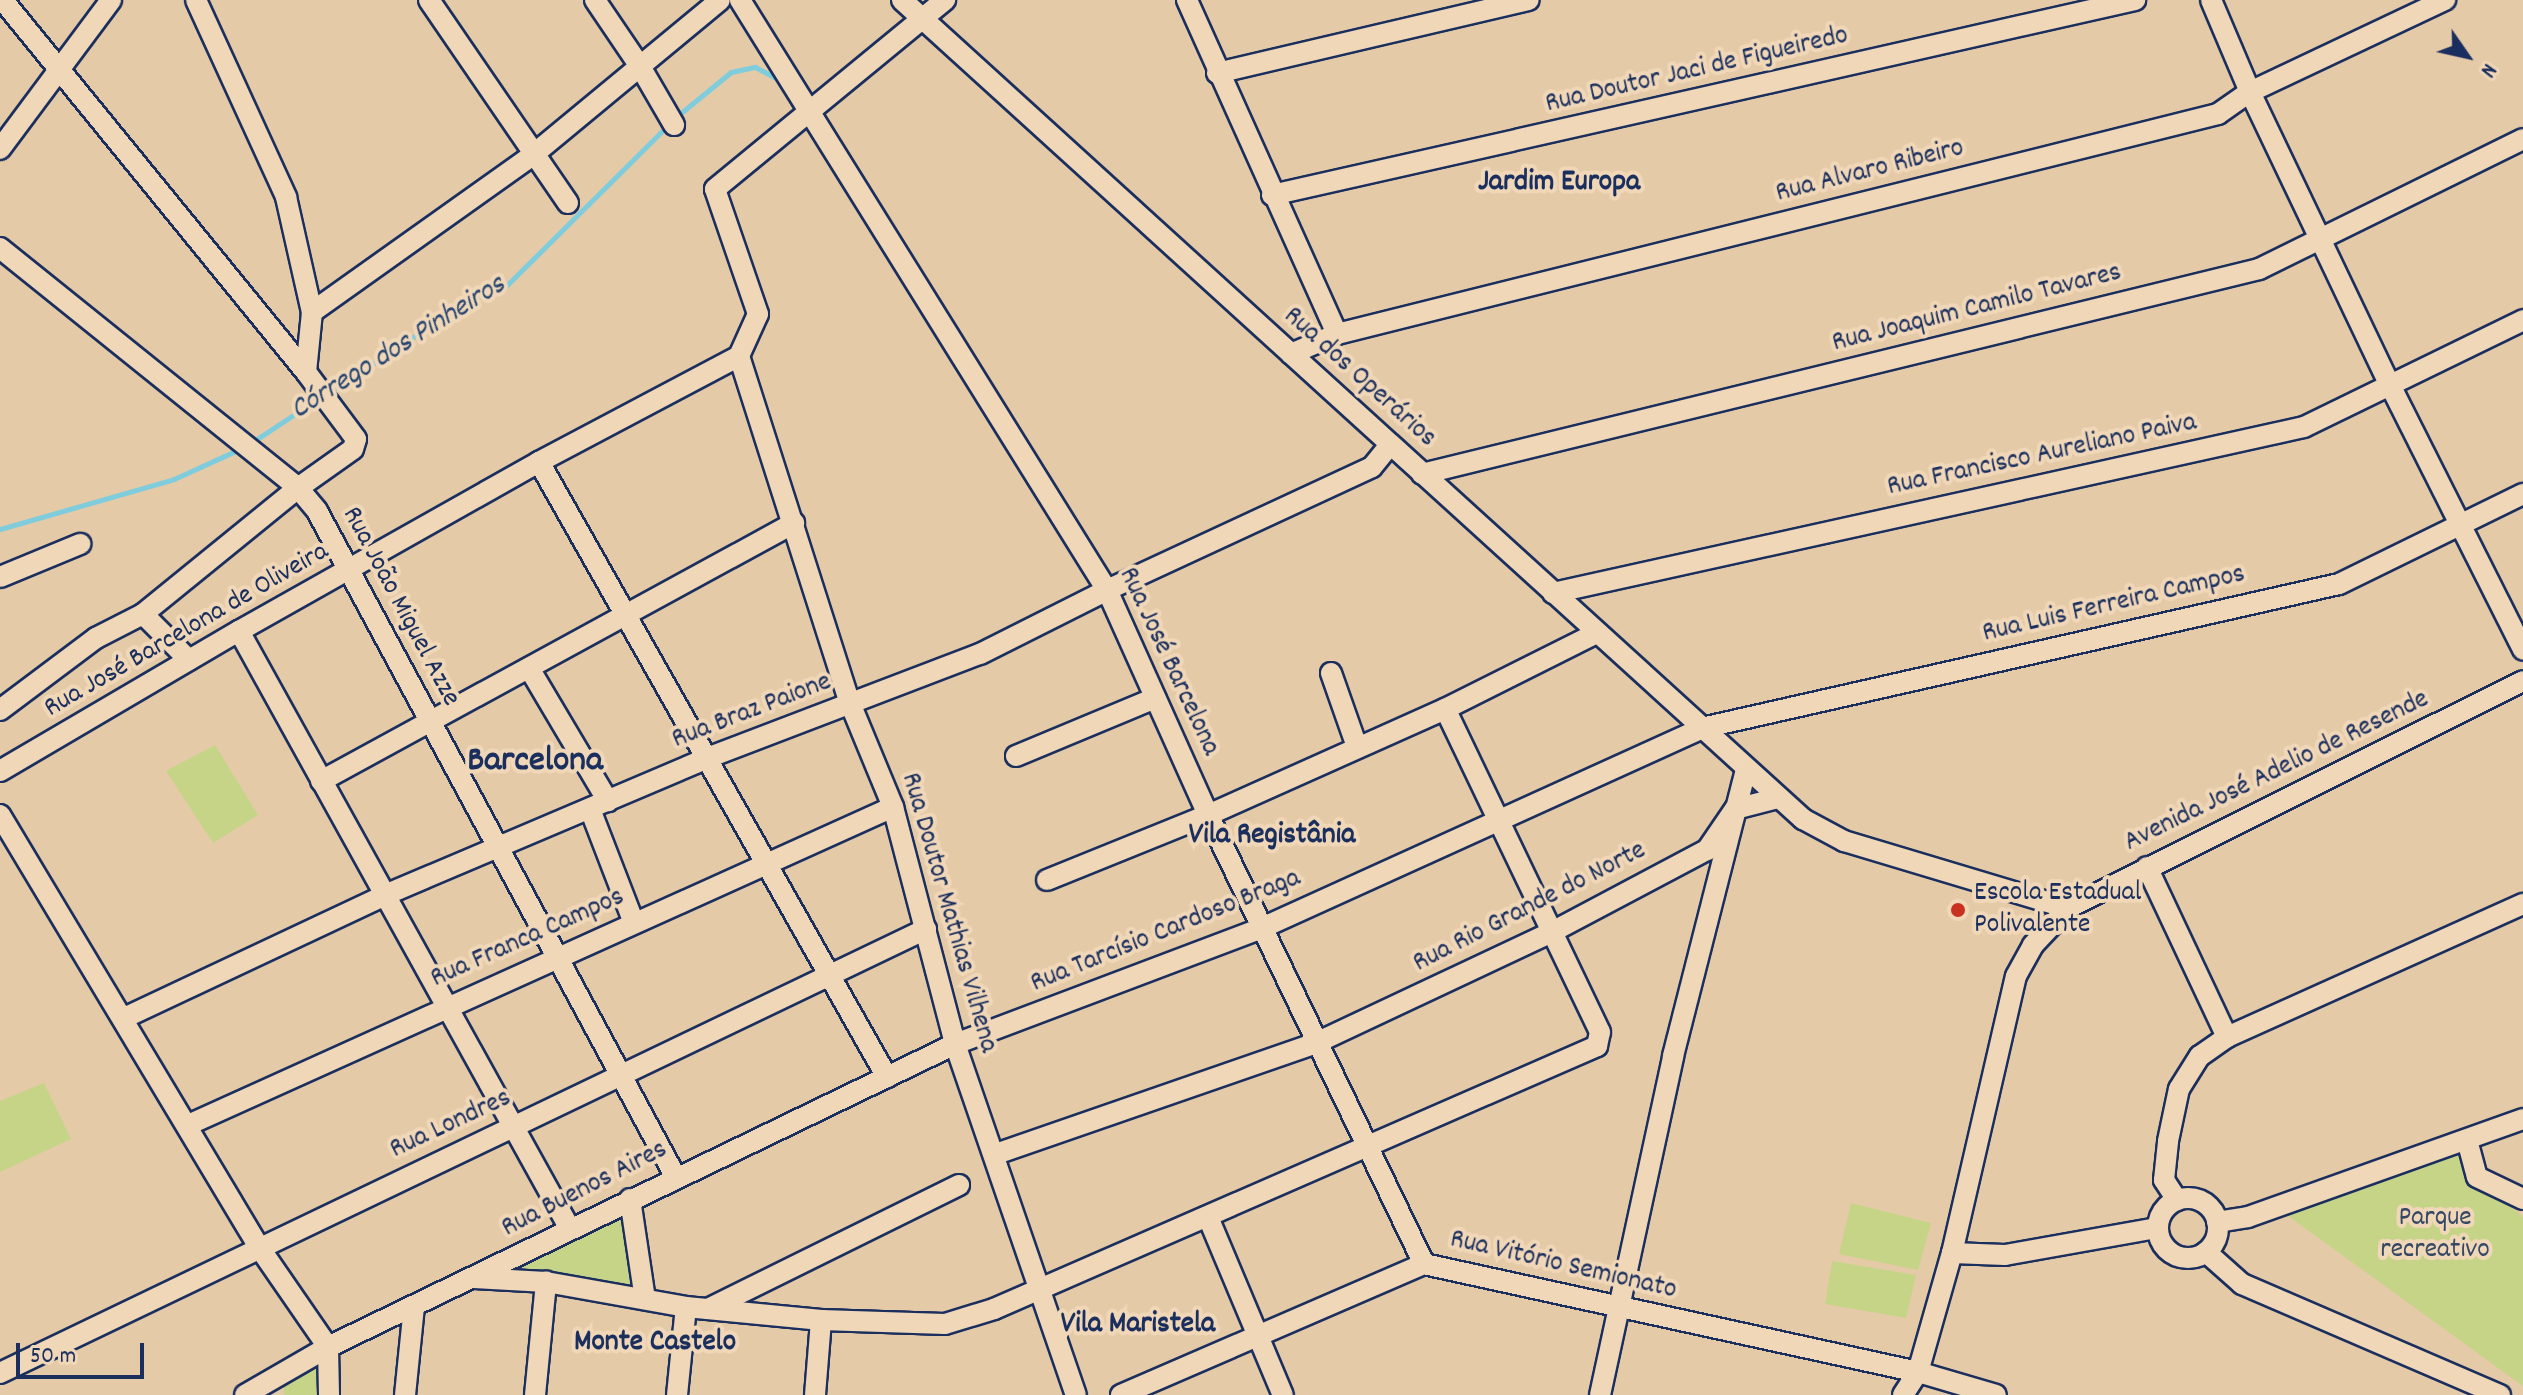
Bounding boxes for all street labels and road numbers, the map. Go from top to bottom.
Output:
street label: Rua Doutor Jaci de Figueiredo [1542,20,1852,122]
street label: Rua Alvaro Ribeiro [1773,132,1967,212]
street label: Rua Joaquim Camilo Tavares [1829,257,2125,361]
street label: Rua dos Operários [1276,300,1442,456]
street label: Rua Francisco Aureliano Paiva [1884,407,2200,505]
street label: Rua João Miguel Azze [333,502,467,712]
street label: Rua José Barcelona de Oliveira [39,536,335,726]
street label: Rua Luis Ferreira Campos [1979,558,2249,652]
street label: Rua José Barcelona [1110,563,1226,761]
street label: Rua Braz Paione [668,666,836,758]
street label: Avenida José Adelio de Resende [2119,684,2435,860]
street label: Rua Doutor Mathias Vilhena [892,769,1004,1057]
street label: Rua Rio Grande do Norte [1408,835,1652,981]
street label: Rua Tarcísio Cardoso Braga [1026,862,1306,1002]
street label: Rua Franca Campos [426,881,630,997]
street label: Rua Londres [385,1082,517,1168]
street label: Rua Buenos Aires [497,1134,673,1246]
street label: Rua Vitório Semionato [1447,1224,1679,1308]

